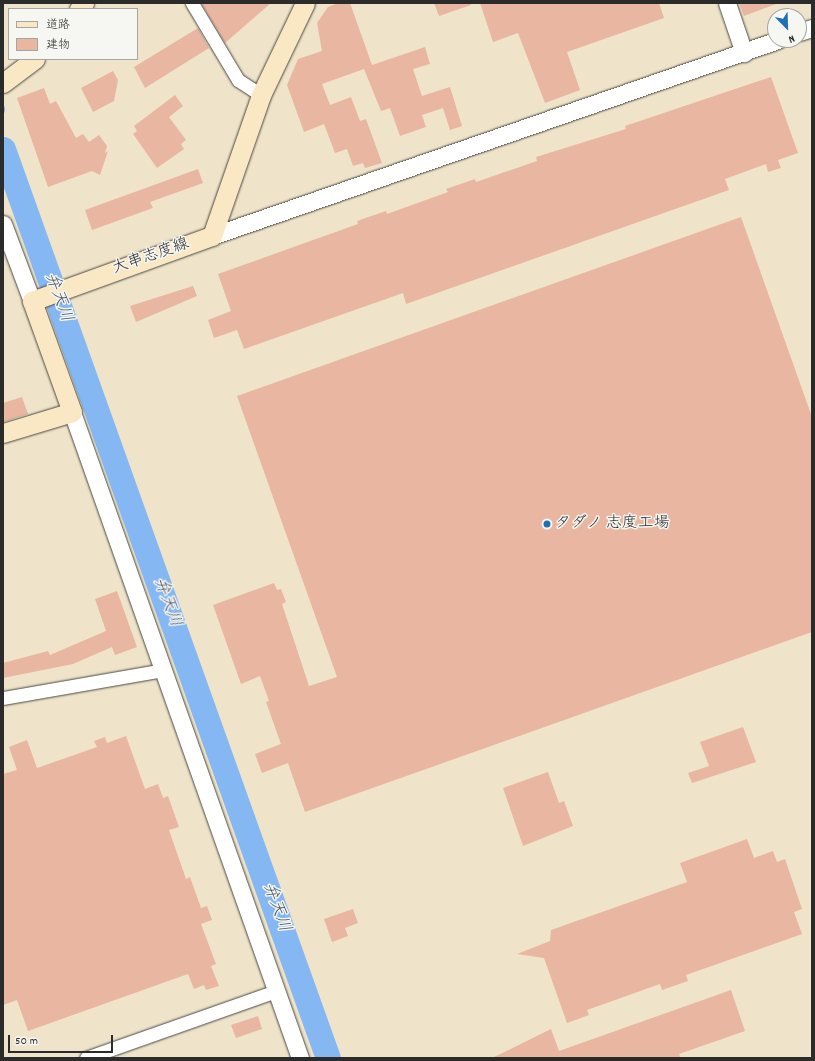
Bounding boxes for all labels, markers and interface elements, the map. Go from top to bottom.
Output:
legend [8,8,138,60]
north arrow [767,8,807,48]
text: 道路 [46,17,70,34]
text: N [786,30,797,47]
text: 建物 [46,37,70,54]
street label: 大串志度線 [110,235,192,279]
water label: 弁天川 [39,271,75,325]
place label: タダノ 志度工場 [555,514,671,534]
marker: タダノ 志度工場 [542,519,552,529]
water label: 弁天川 [148,576,184,630]
water label: 弁天川 [257,881,293,935]
scale bar [10,1027,115,1053]
text: 50 m [15,1033,38,1050]

